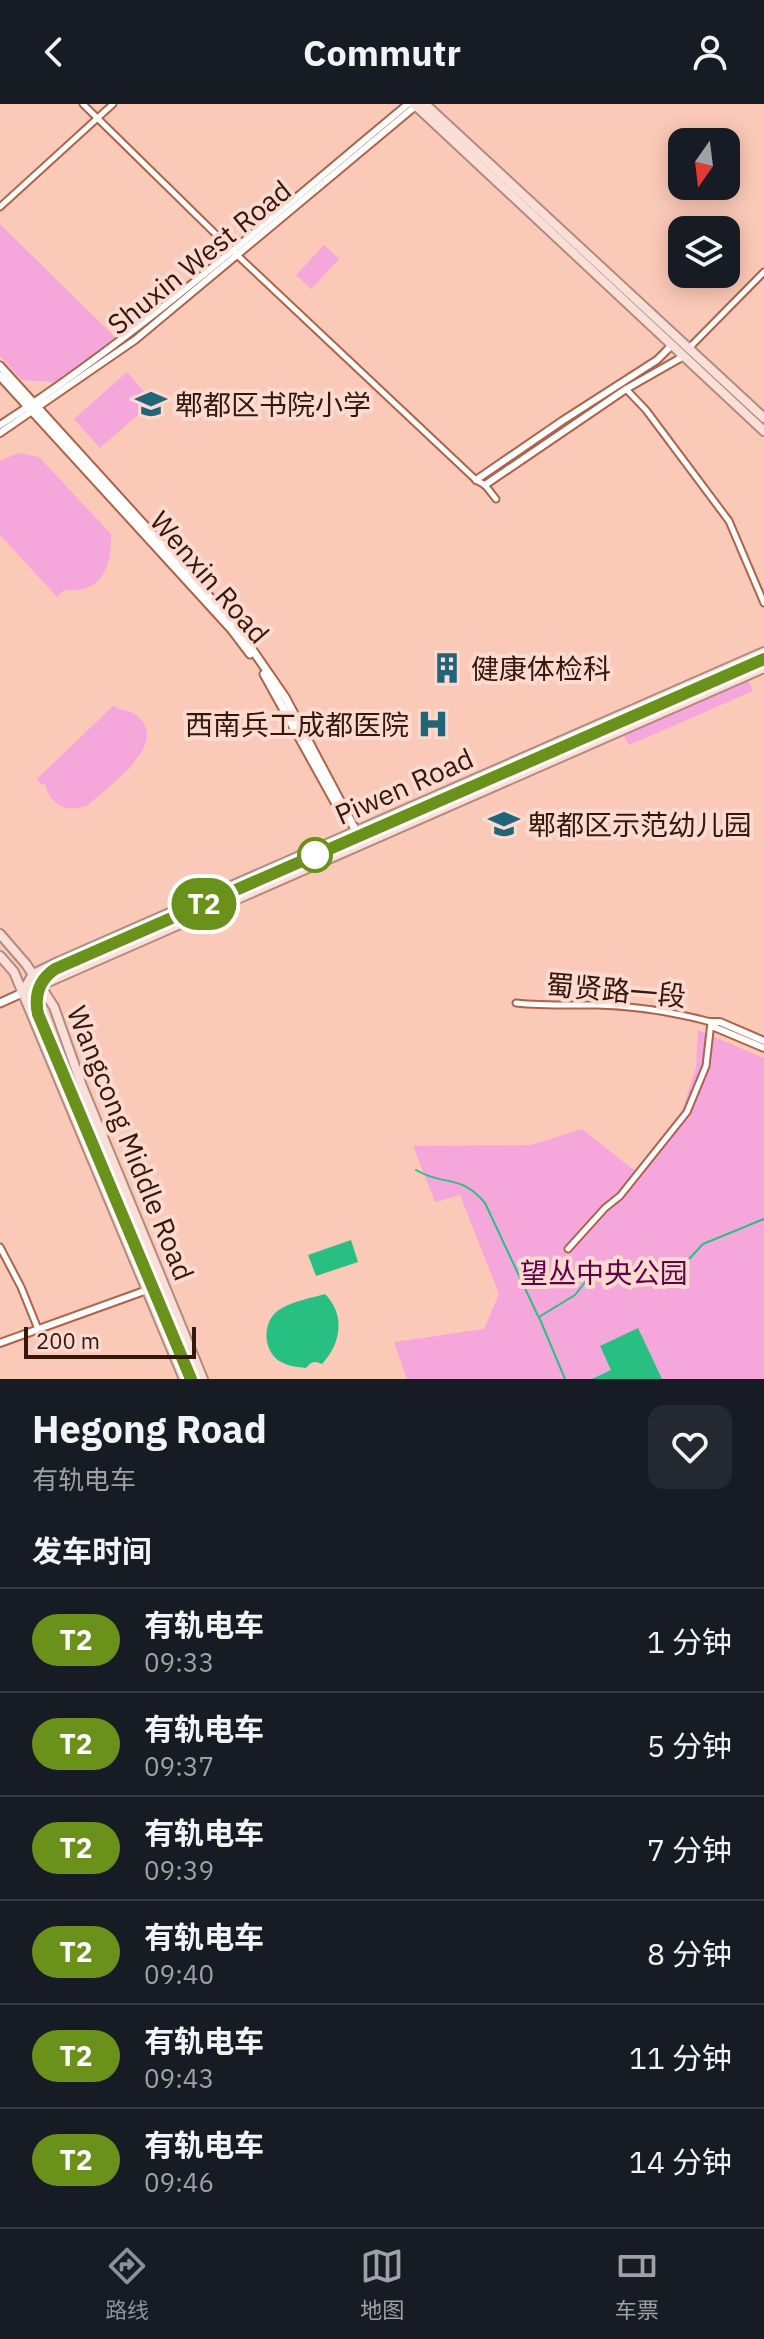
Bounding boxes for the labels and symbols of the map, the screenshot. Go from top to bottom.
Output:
north arrow [668,128,740,200]
street label: Shuxin West Road [100,172,298,342]
place label: 郫都区书院小学 [175,386,371,423]
school or university icon: 郫都区书院小学 [134,387,168,421]
street label: Wenxin Road [142,503,278,651]
place label: 健康体检科 [471,650,611,687]
building icon: 健康体检科 [430,651,464,685]
place label: 西南兵工成都医院 [185,706,409,743]
hospital icon: 西南兵工成都医院 [416,707,450,741]
street label: Piwen Road [329,739,479,833]
place label: 郫都区示范幼儿园 [528,806,752,843]
school or university icon: 郫都区示范幼儿园 [487,807,521,841]
unlabelled marker [298,838,332,872]
line badge: T2 [168,878,240,930]
street label: 蜀贤路一段 [545,965,687,1015]
street label: Wangcong Middle Road [59,1000,203,1286]
park label: 望丛中央公园 [520,1254,688,1291]
scale bar [24,1323,196,1359]

